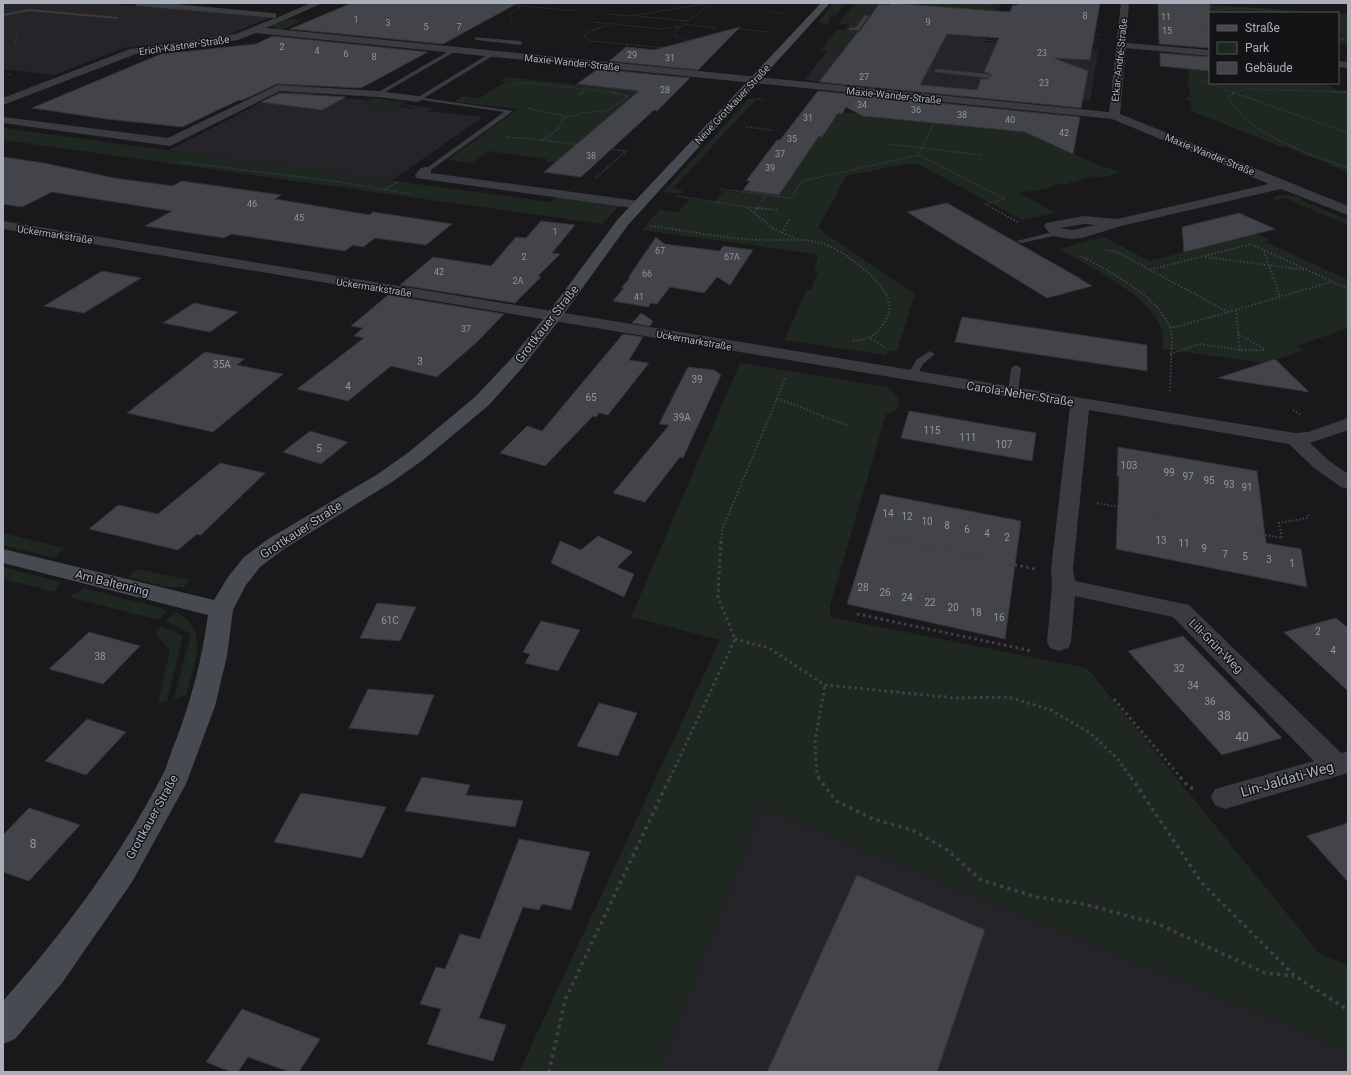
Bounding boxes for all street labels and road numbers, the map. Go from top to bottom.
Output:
street label: Etkar-André-Straße [1110,18,1129,102]
street label: Erich-Kästner-Straße [138,34,230,57]
street label: Maxie-Wander-Straße [524,52,620,73]
street label: Neue Grottkauer Straße [693,62,772,146]
street label: Maxie-Wander-Straße [846,85,942,106]
street label: Maxie-Wander-Straße [1163,131,1256,177]
street label: Uckermarkstraße [16,223,93,246]
street label: Uckermarkstraße [335,276,412,299]
street label: Grottkauer Straße [512,283,582,365]
street label: Uckermarkstraße [655,328,732,353]
street label: Carola-Neher-Straße [966,379,1074,409]
street label: Grottkauer Straße [258,498,344,562]
street label: Am Baltenring [74,567,150,599]
street label: Lili-Grün-Weg [1186,616,1246,676]
street label: Lin-Jaldati-Weg [1239,758,1335,800]
street label: Grottkauer Straße [123,772,181,862]

